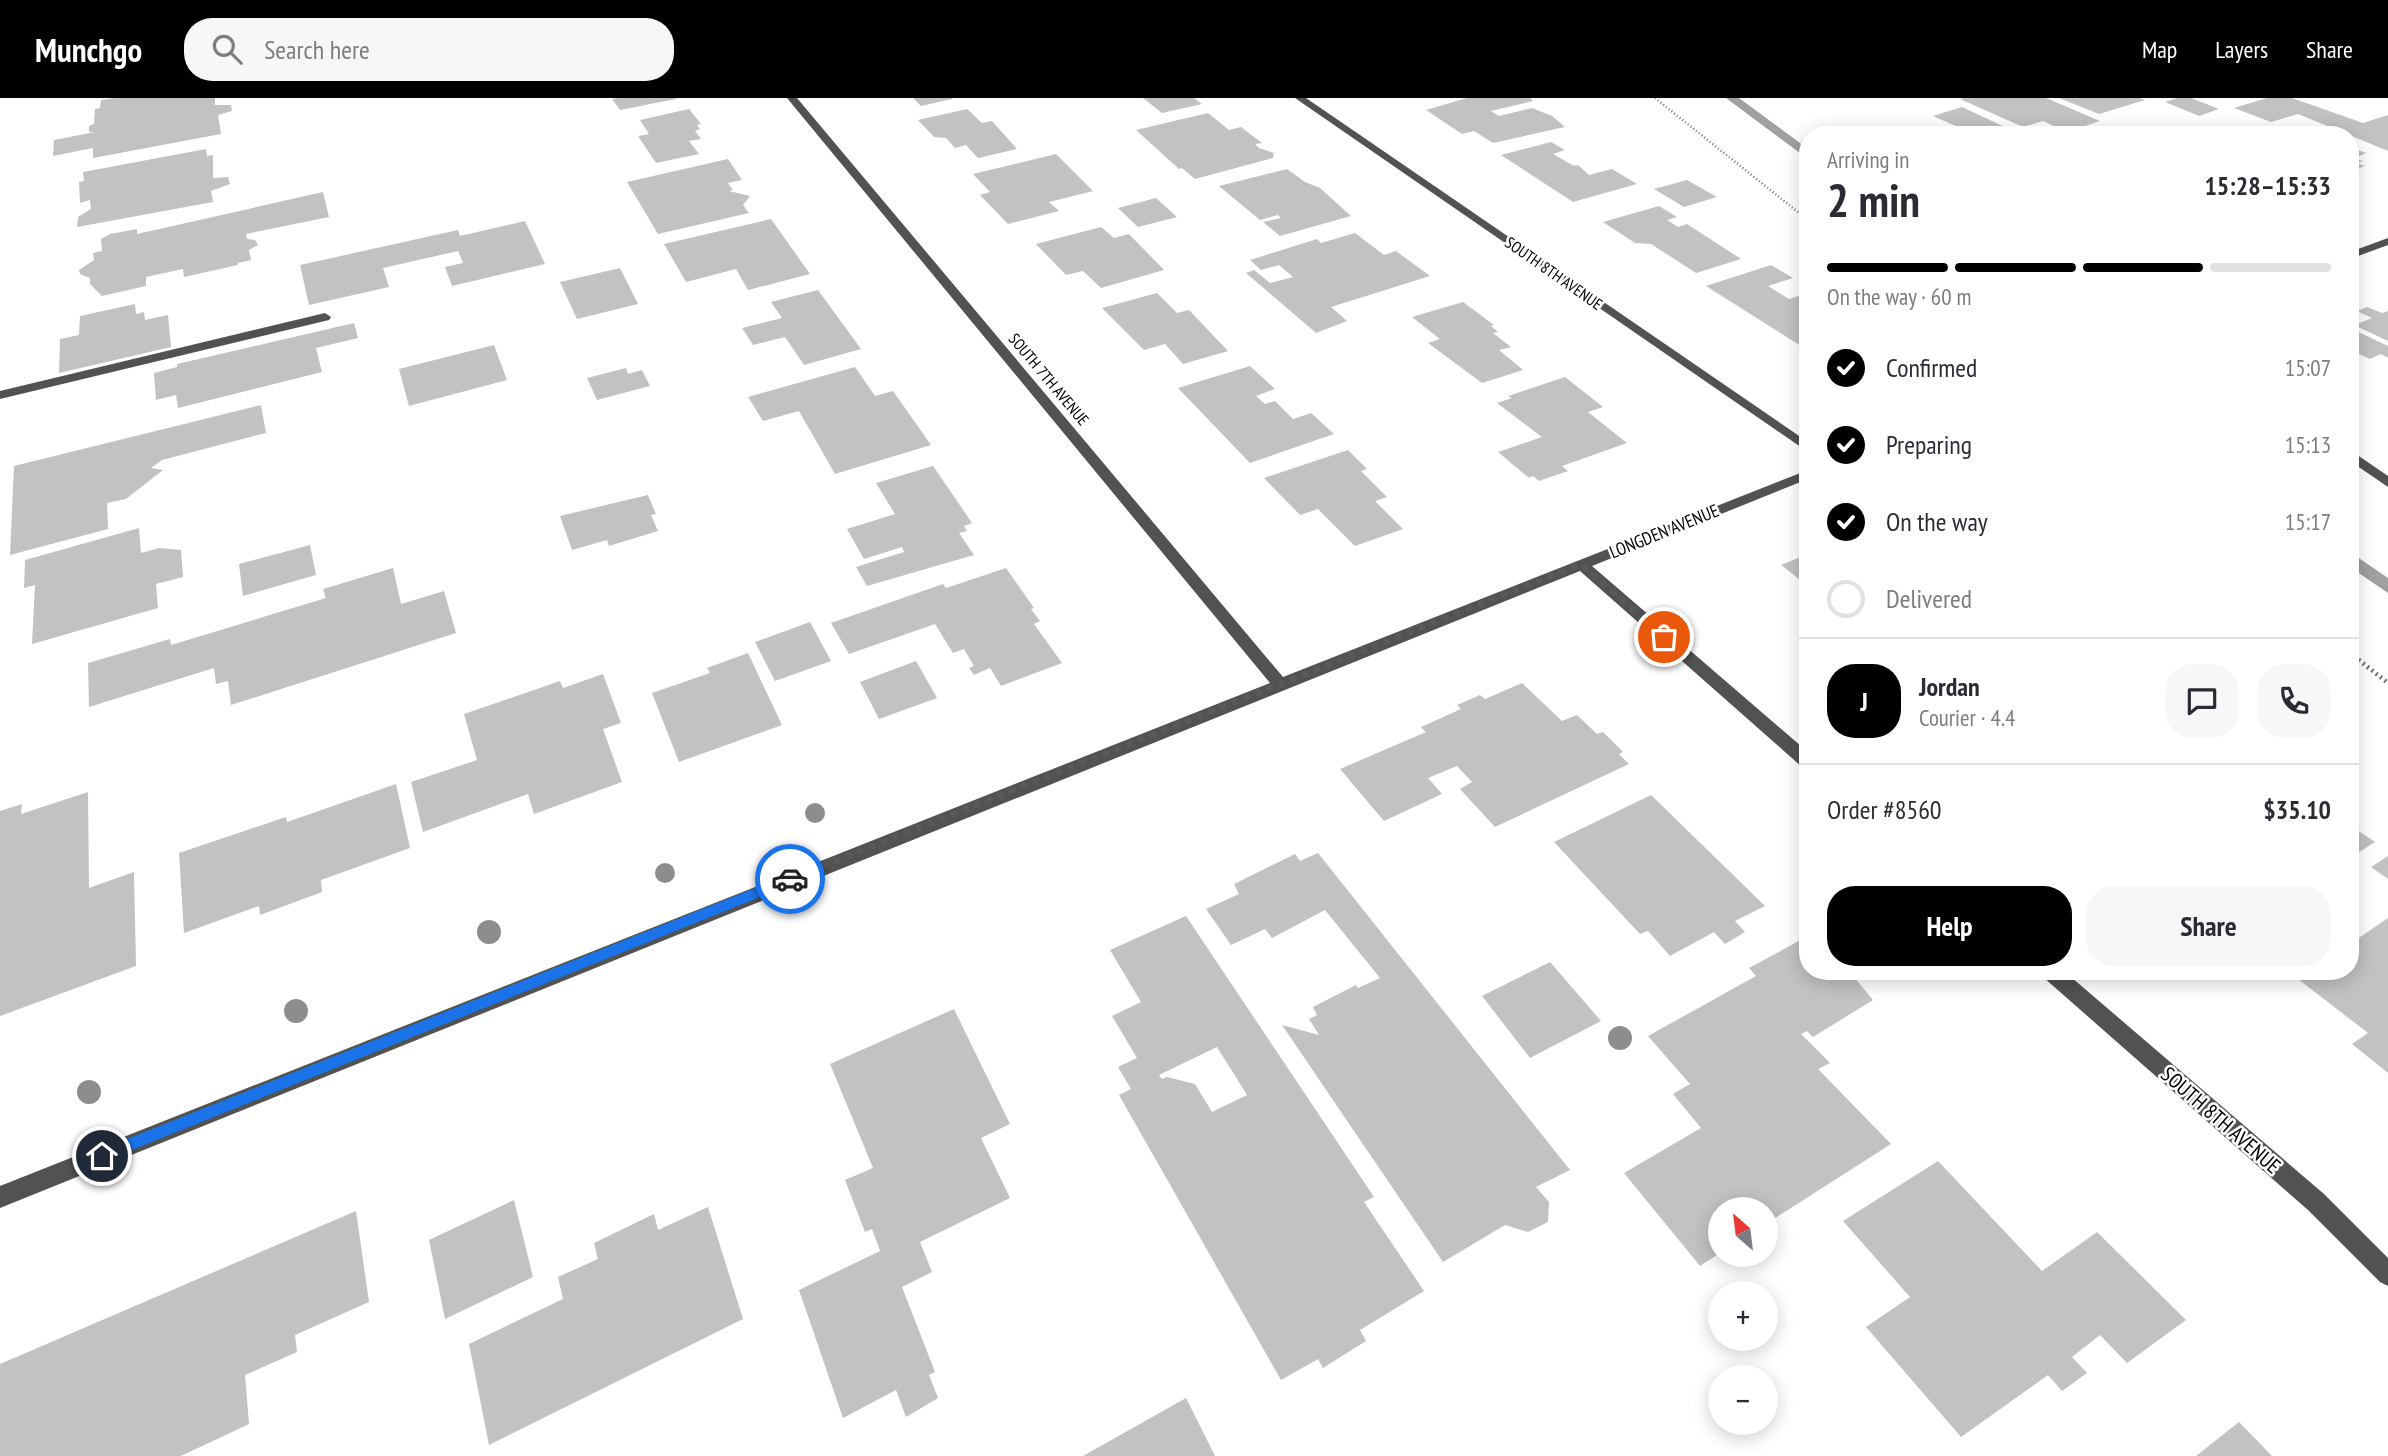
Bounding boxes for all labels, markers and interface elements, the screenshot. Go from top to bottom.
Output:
search box [184,18,674,81]
text: Munchgo [35,28,142,71]
icon: search [208,30,246,68]
text: Search here [264,33,370,66]
text: Map [2142,34,2177,65]
text: Layers [2215,34,2268,65]
text: Share [2306,34,2353,65]
text: Arriving in [1827,145,1909,174]
text: 15:28–15:33 [2204,169,2331,202]
text: 2 min [1827,170,1920,230]
street label: SOUTH 8TH AVENUE [1502,232,1607,314]
text: On the way · 60 m [1827,282,1971,311]
street label: SOUTH 7TH AVENUE [1005,329,1093,429]
icon: check [1827,349,1865,387]
text: Confirmed [1886,351,1977,384]
text: 15:07 [2285,353,2331,382]
icon: check [1827,426,1865,464]
text: Preparing [1886,428,1972,461]
text: 15:13 [2285,430,2331,459]
street label: LONGDEN AVENUE [1606,499,1722,563]
icon: check [1827,503,1865,541]
text: On the way [1886,505,1988,538]
text: 15:17 [2285,507,2331,536]
text: Delivered [1886,582,1972,615]
pin [1634,607,1694,667]
icon: bag [1645,618,1683,656]
button: chat [2165,664,2239,738]
button: phone [2257,664,2331,738]
text: Jordan [1919,670,1980,703]
text: J [1860,685,1868,718]
text: Courier · 4.4 [1919,703,2015,732]
text: Order #8560 [1827,793,1942,826]
text: $35.10 [2263,793,2331,826]
courier [755,844,825,914]
icon: car [771,860,809,898]
button: Help [1827,886,2072,966]
button: Share [2086,886,2331,966]
street label: SOUTH 8TH AVENUE [2156,1061,2286,1179]
pin [72,1126,132,1186]
icon: home [83,1137,121,1175]
north arrow [1708,1197,1778,1267]
map controls [1708,1197,1778,1435]
button: + [1708,1281,1778,1351]
button: − [1708,1365,1778,1435]

